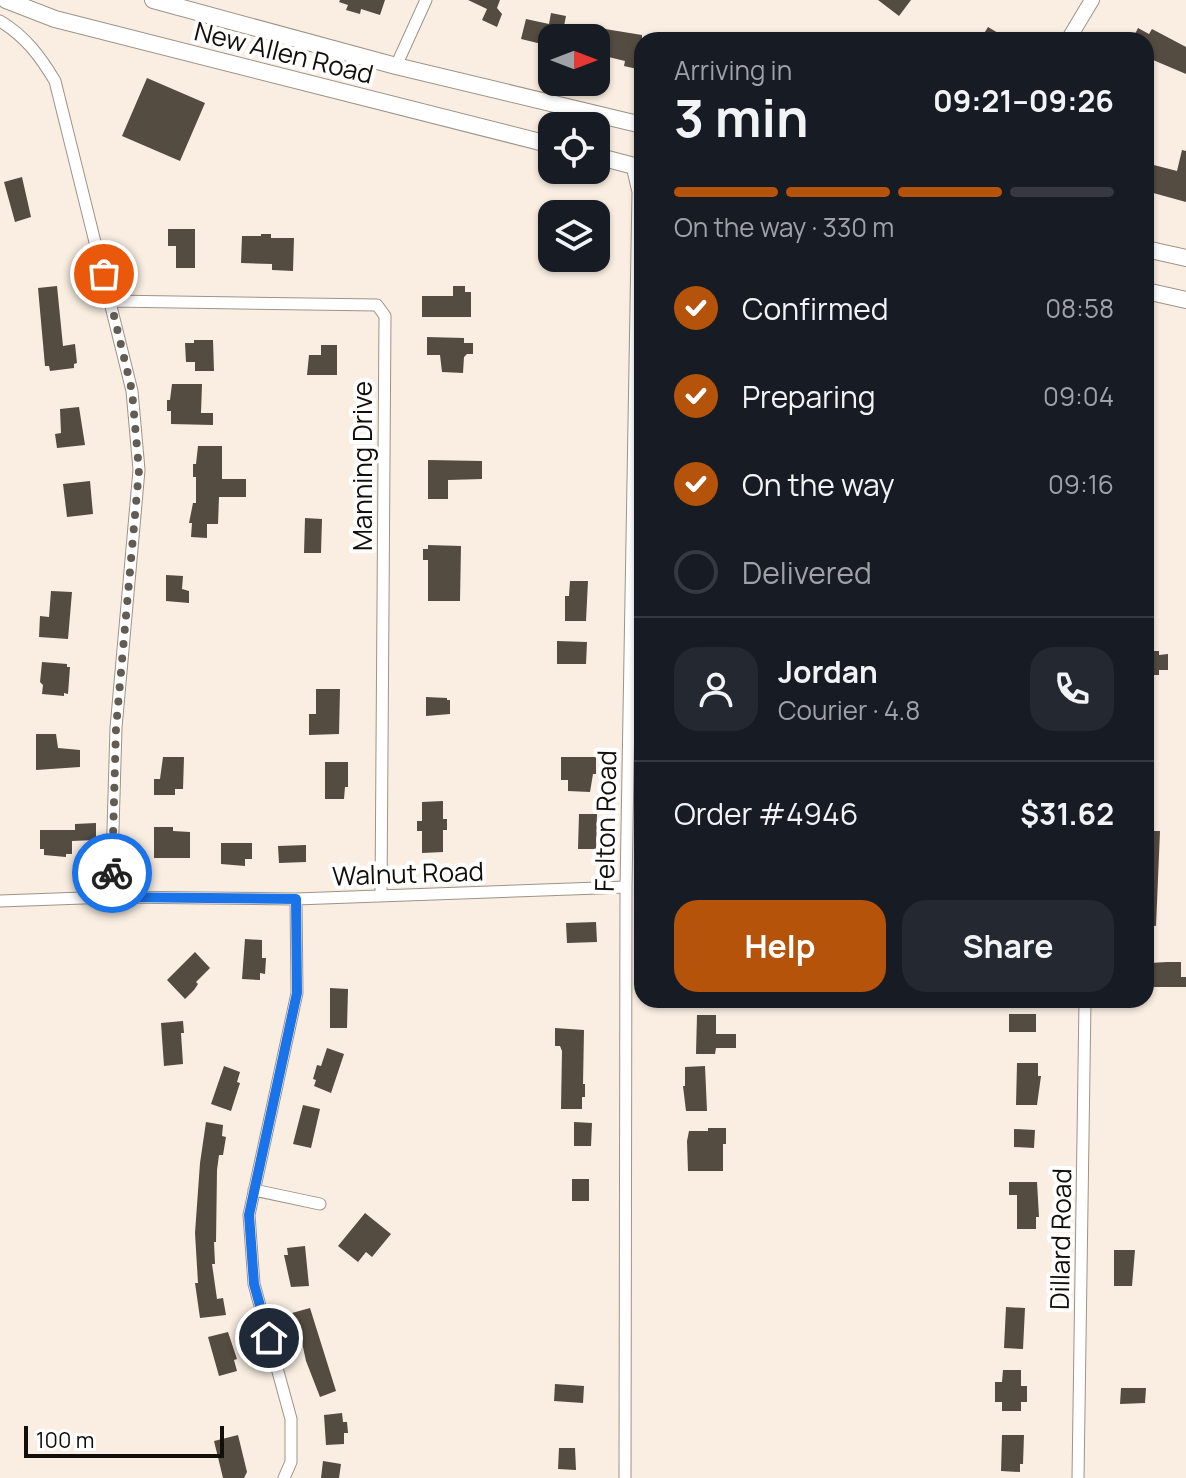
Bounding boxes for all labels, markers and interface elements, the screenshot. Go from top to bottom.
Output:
street label: New Allen Road [191,12,377,92]
north arrow [538,24,610,96]
map controls [538,24,610,272]
text: Arriving in [674,52,792,88]
text: 09:21–09:26 [933,80,1114,121]
text: 3 min [674,82,809,153]
button: locate [538,112,610,184]
button: layers [538,200,610,272]
text: On the way · 330 m [674,209,894,245]
pin [70,240,138,308]
icon: bag [82,252,126,296]
icon: check [674,286,718,330]
text: Confirmed [742,288,889,329]
text: 08:58 [1045,290,1114,326]
icon: check [674,374,718,418]
text: Preparing [742,376,876,417]
text: 09:04 [1043,378,1114,414]
street label: Manning Drive [344,381,380,551]
icon: check [674,462,718,506]
text: On the way [742,464,895,505]
text: 09:16 [1048,466,1114,502]
text: Delivered [742,552,872,593]
button: person [674,647,758,731]
button: phone [1030,647,1114,731]
text: Jordan [778,651,878,692]
text: Courier · 4.8 [778,692,920,728]
street label: Felton Road [586,750,624,892]
text: Order #4946 [674,793,858,834]
text: $31.62 [1020,793,1114,834]
courier [72,833,152,913]
icon: bike [90,851,134,895]
street label: Walnut Road [332,852,484,894]
button: Help [674,900,886,992]
button: Share [902,900,1114,992]
street label: Dillard Road [1041,1168,1079,1310]
pin [235,1304,303,1372]
icon: home [247,1316,291,1360]
scale bar [24,1422,224,1458]
text: 100 m [36,1425,94,1455]

